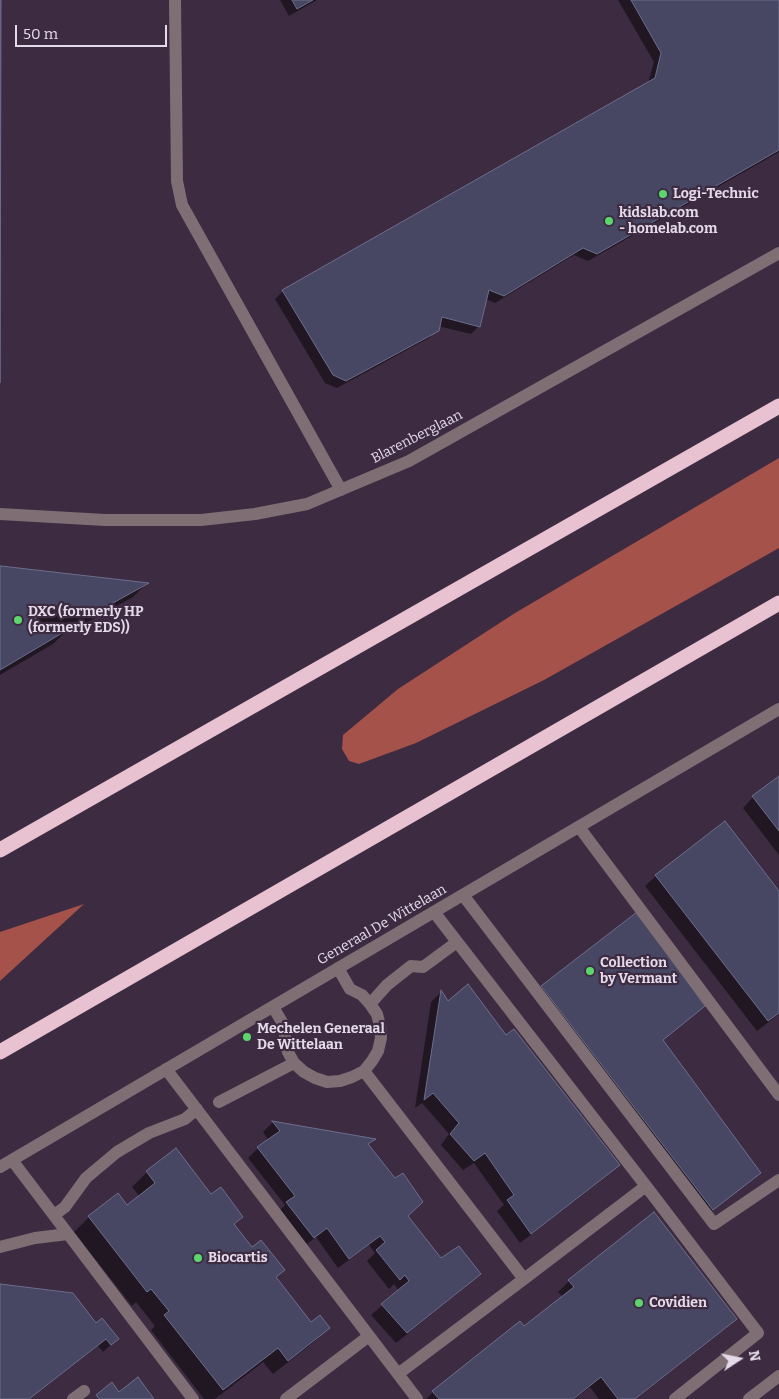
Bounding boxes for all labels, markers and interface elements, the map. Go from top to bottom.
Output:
scale bar [18,15,170,47]
text: 50 m [23,25,58,43]
place label: Logi-Technic [673,186,759,202]
marker: Logi-Technic [657,188,669,200]
place label: kidslab.com - homelab.com [619,205,717,238]
marker: kidslab.com - homelab.com [603,215,615,227]
street label: Blarenberglaan [369,407,465,467]
place label: DXC (formerly HP (formerly EDS)) [28,604,144,636]
marker: DXC (formerly HP (formerly EDS)) [12,614,24,626]
street label: Generaal De Wittelaan [314,881,450,969]
place label: Collection by Vermant [600,955,677,988]
marker: Collection by Vermant [584,965,596,977]
place label: Mechelen Generaal De Wittelaan [257,1021,385,1054]
marker: Mechelen Generaal De Wittelaan [241,1031,253,1043]
place label: Biocartis [208,1250,268,1266]
marker: Biocartis [192,1252,204,1264]
place label: Covidien [649,1295,707,1311]
marker: Covidien [633,1297,645,1309]
north arrow [714,1334,764,1384]
text: N [745,1349,764,1363]

